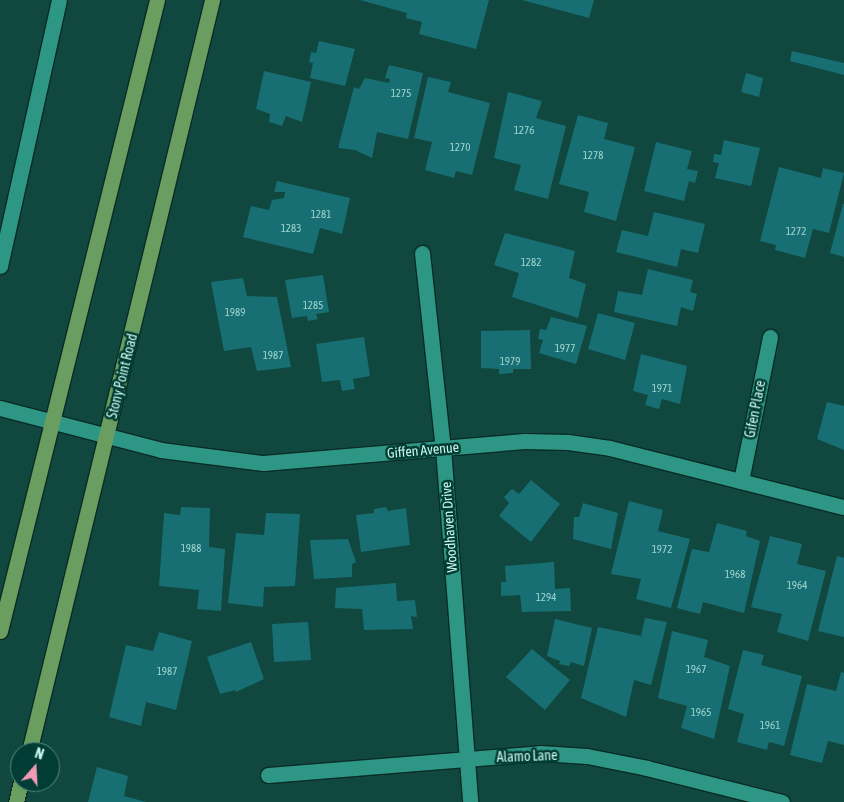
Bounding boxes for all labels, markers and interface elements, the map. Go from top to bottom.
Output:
house number: 1275 [391,86,411,100]
house number: 1276 [514,123,534,137]
house number: 1270 [450,140,470,154]
house number: 1278 [583,148,603,162]
house number: 1281 [311,207,331,221]
house number: 1283 [281,221,301,235]
house number: 1272 [786,224,806,238]
house number: 1282 [521,255,541,269]
house number: 1285 [303,298,323,312]
house number: 1989 [225,305,245,319]
street label: Stony Point Road [103,332,141,420]
house number: 1977 [555,341,575,355]
house number: 1987 [263,348,283,362]
house number: 1979 [500,354,520,368]
street label: Gifen Place [741,379,769,439]
house number: 1971 [652,381,672,395]
street label: Giffen Avenue [386,438,460,462]
street label: Woodhaven Drive [437,481,461,573]
house number: 1988 [181,541,201,555]
house number: 1972 [652,542,672,556]
house number: 1968 [725,567,745,581]
house number: 1964 [787,578,807,592]
house number: 1294 [536,590,556,604]
house number: 1967 [686,662,706,676]
house number: 1987 [157,664,177,678]
house number: 1965 [691,705,711,719]
house number: 1961 [760,718,780,732]
north arrow [10,742,60,792]
text: N [33,745,46,763]
street label: Alamo Lane [496,747,558,765]

